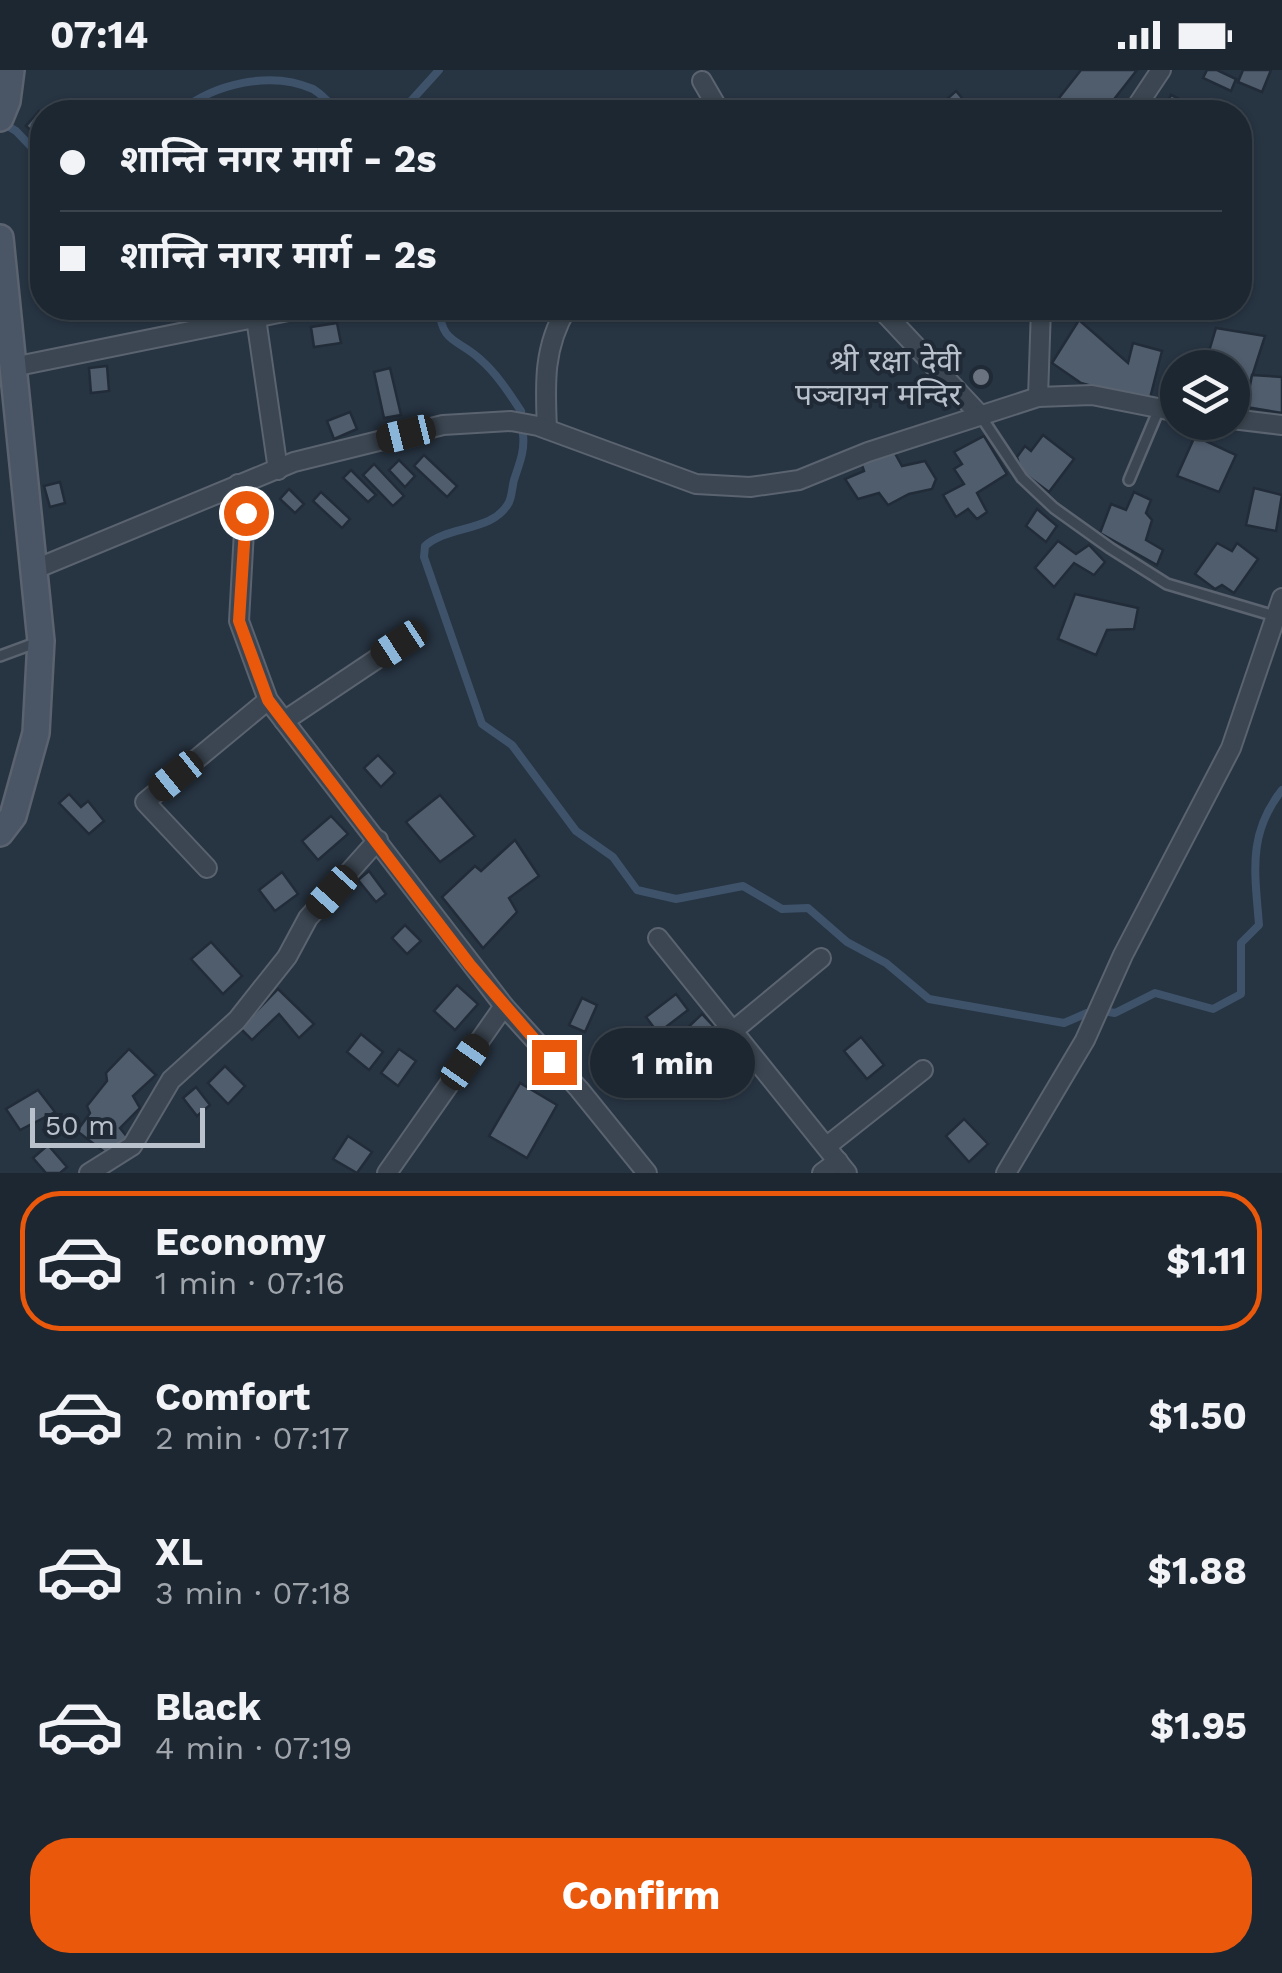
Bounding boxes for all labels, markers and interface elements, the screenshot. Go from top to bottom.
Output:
text: 07:14 [50,13,148,57]
text: शान्ति नगर मार्ग - 2s [120,137,436,181]
text: शान्ति नगर मार्ग - 2s [120,233,436,277]
place label: श्री रक्षा देवी पञ्चायन मन्दिर [795,343,962,412]
map controls [1160,350,1250,440]
button: layers [1160,350,1250,440]
marker: श्री रक्षा देवी पञ्चायन मन्दिर [970,366,992,388]
car [373,412,439,456]
route start [224,491,269,536]
car [366,615,432,673]
car [143,745,209,807]
car [301,860,363,924]
callout: 1 min [589,1027,754,1097]
car [436,1029,494,1095]
route end [532,1040,577,1085]
text: 1 min [631,1044,714,1082]
scale bar [30,1103,205,1148]
text: 50 m [45,1109,115,1142]
icon: car [35,1216,125,1306]
text: Economy [155,1220,326,1264]
text: $1.11 [1166,1239,1247,1283]
text: 1 min · 07:16 [155,1264,345,1302]
icon: car [35,1371,125,1461]
text: Comfort [155,1375,310,1419]
text: $1.50 [1149,1394,1247,1438]
text: 2 min · 07:17 [155,1419,350,1457]
icon: car [35,1526,125,1616]
text: XL [155,1530,203,1574]
text: $1.88 [1148,1549,1247,1593]
text: 3 min · 07:18 [155,1574,351,1612]
icon: car [35,1681,125,1771]
text: Black [155,1685,261,1729]
text: $1.95 [1150,1704,1247,1748]
text: 4 min · 07:19 [155,1729,352,1767]
button: Confirm [30,1838,1252,1953]

